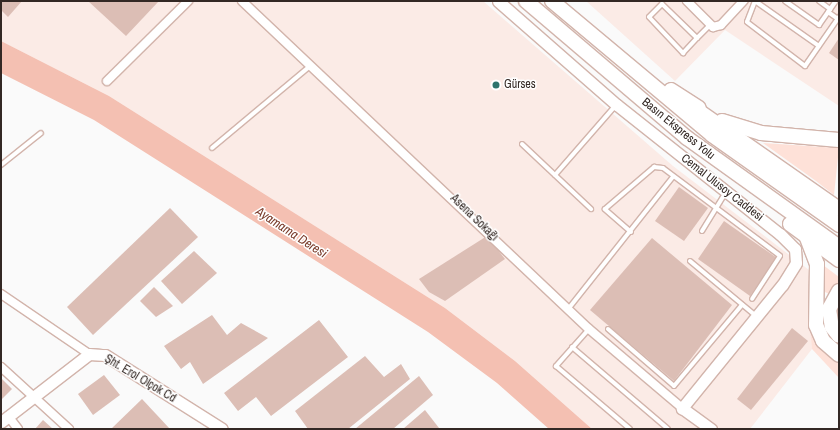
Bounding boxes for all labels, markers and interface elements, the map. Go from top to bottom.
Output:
place label: Gürses [504,78,536,92]
marker: Gürses [491,80,501,90]
street label: Basın Ekspress Yolu [638,95,718,163]
street label: Cemal Ulusoy Caddesi [678,151,766,225]
street label: Asena Sokağı [447,192,501,244]
water label: Ayamama Deresi [252,204,330,262]
street label: Şht. Erol Olçok Cd [102,352,178,406]

